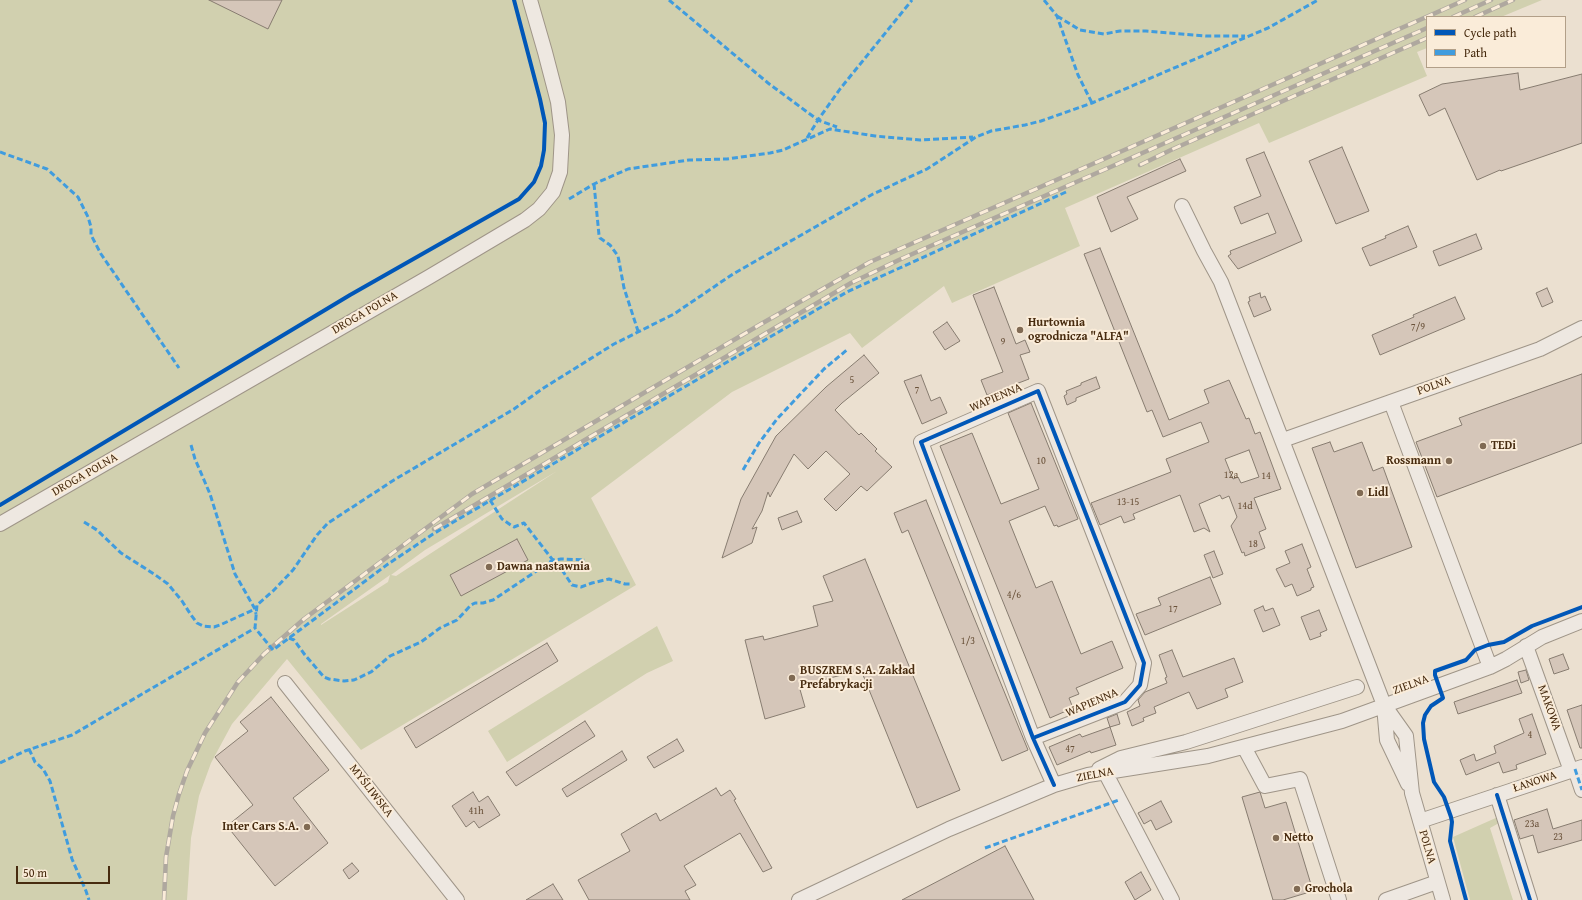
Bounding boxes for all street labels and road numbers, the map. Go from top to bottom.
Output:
street label: DROGA POLNA [330,288,400,338]
street label: POLNA [1415,373,1453,399]
street label: WAPIENNA [968,380,1024,416]
street label: DROGA POLNA [50,450,120,500]
street label: ZIELNA [1391,672,1431,698]
street label: MAKOWA [1534,683,1564,733]
street label: WAPIENNA [1064,685,1120,721]
street label: MYŚLIWSKA [346,762,396,820]
street label: ZIELNA [1075,764,1115,786]
street label: ŁANOWA [1511,768,1559,796]
street label: POLNA [1415,828,1439,866]

